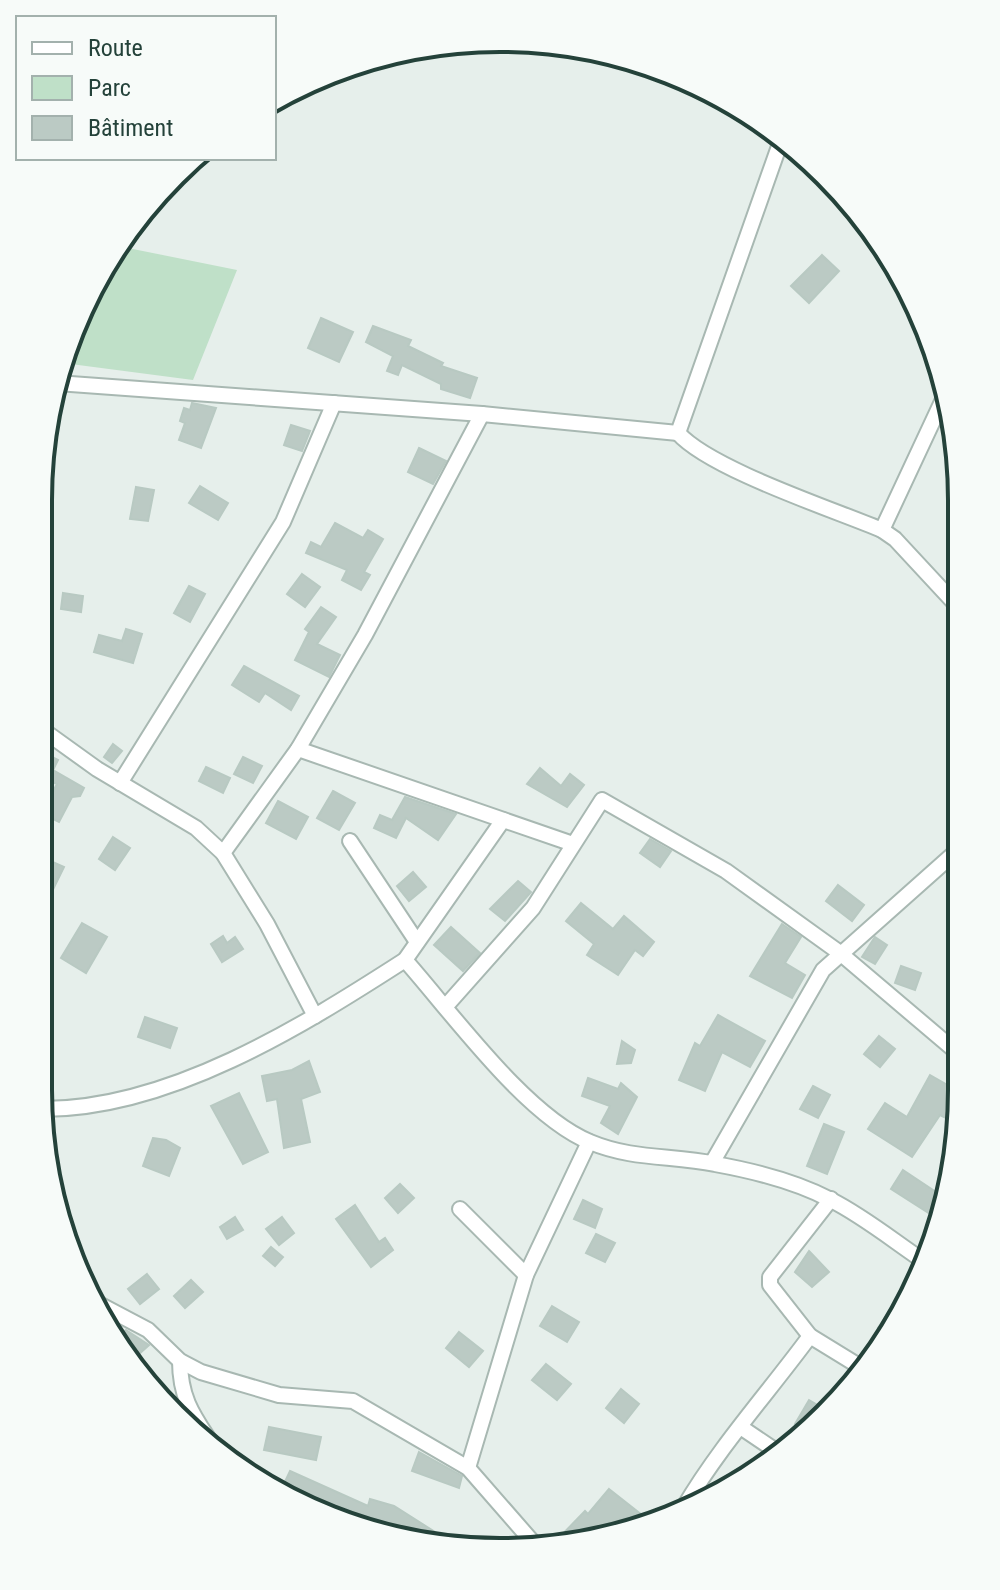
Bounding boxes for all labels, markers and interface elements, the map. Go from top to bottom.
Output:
legend [16,16,276,160]
text: Route [88,34,143,62]
text: Parc [88,74,131,102]
text: Bâtiment [88,114,173,142]

